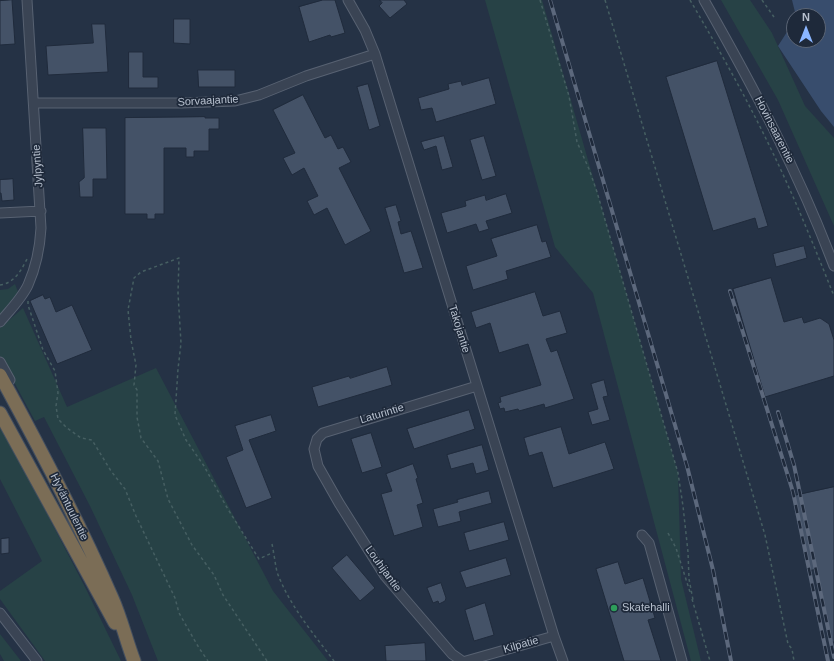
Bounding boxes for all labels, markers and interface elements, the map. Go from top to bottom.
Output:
north arrow [786,8,826,48]
text: N [802,11,810,23]
street label: Sorvaajantie [177,93,239,109]
street label: Hovinsaarentie [751,94,797,166]
street label: Jylpyntie [30,144,46,188]
street label: Takojantie [445,303,473,355]
street label: Laturintie [358,401,406,427]
street label: Hyväntuulentie [47,471,91,543]
street label: Louhijantie [362,544,404,594]
place label: Skatehalli [622,601,670,615]
marker: Skatehalli [609,603,619,613]
street label: Kilpatie [502,634,540,656]

